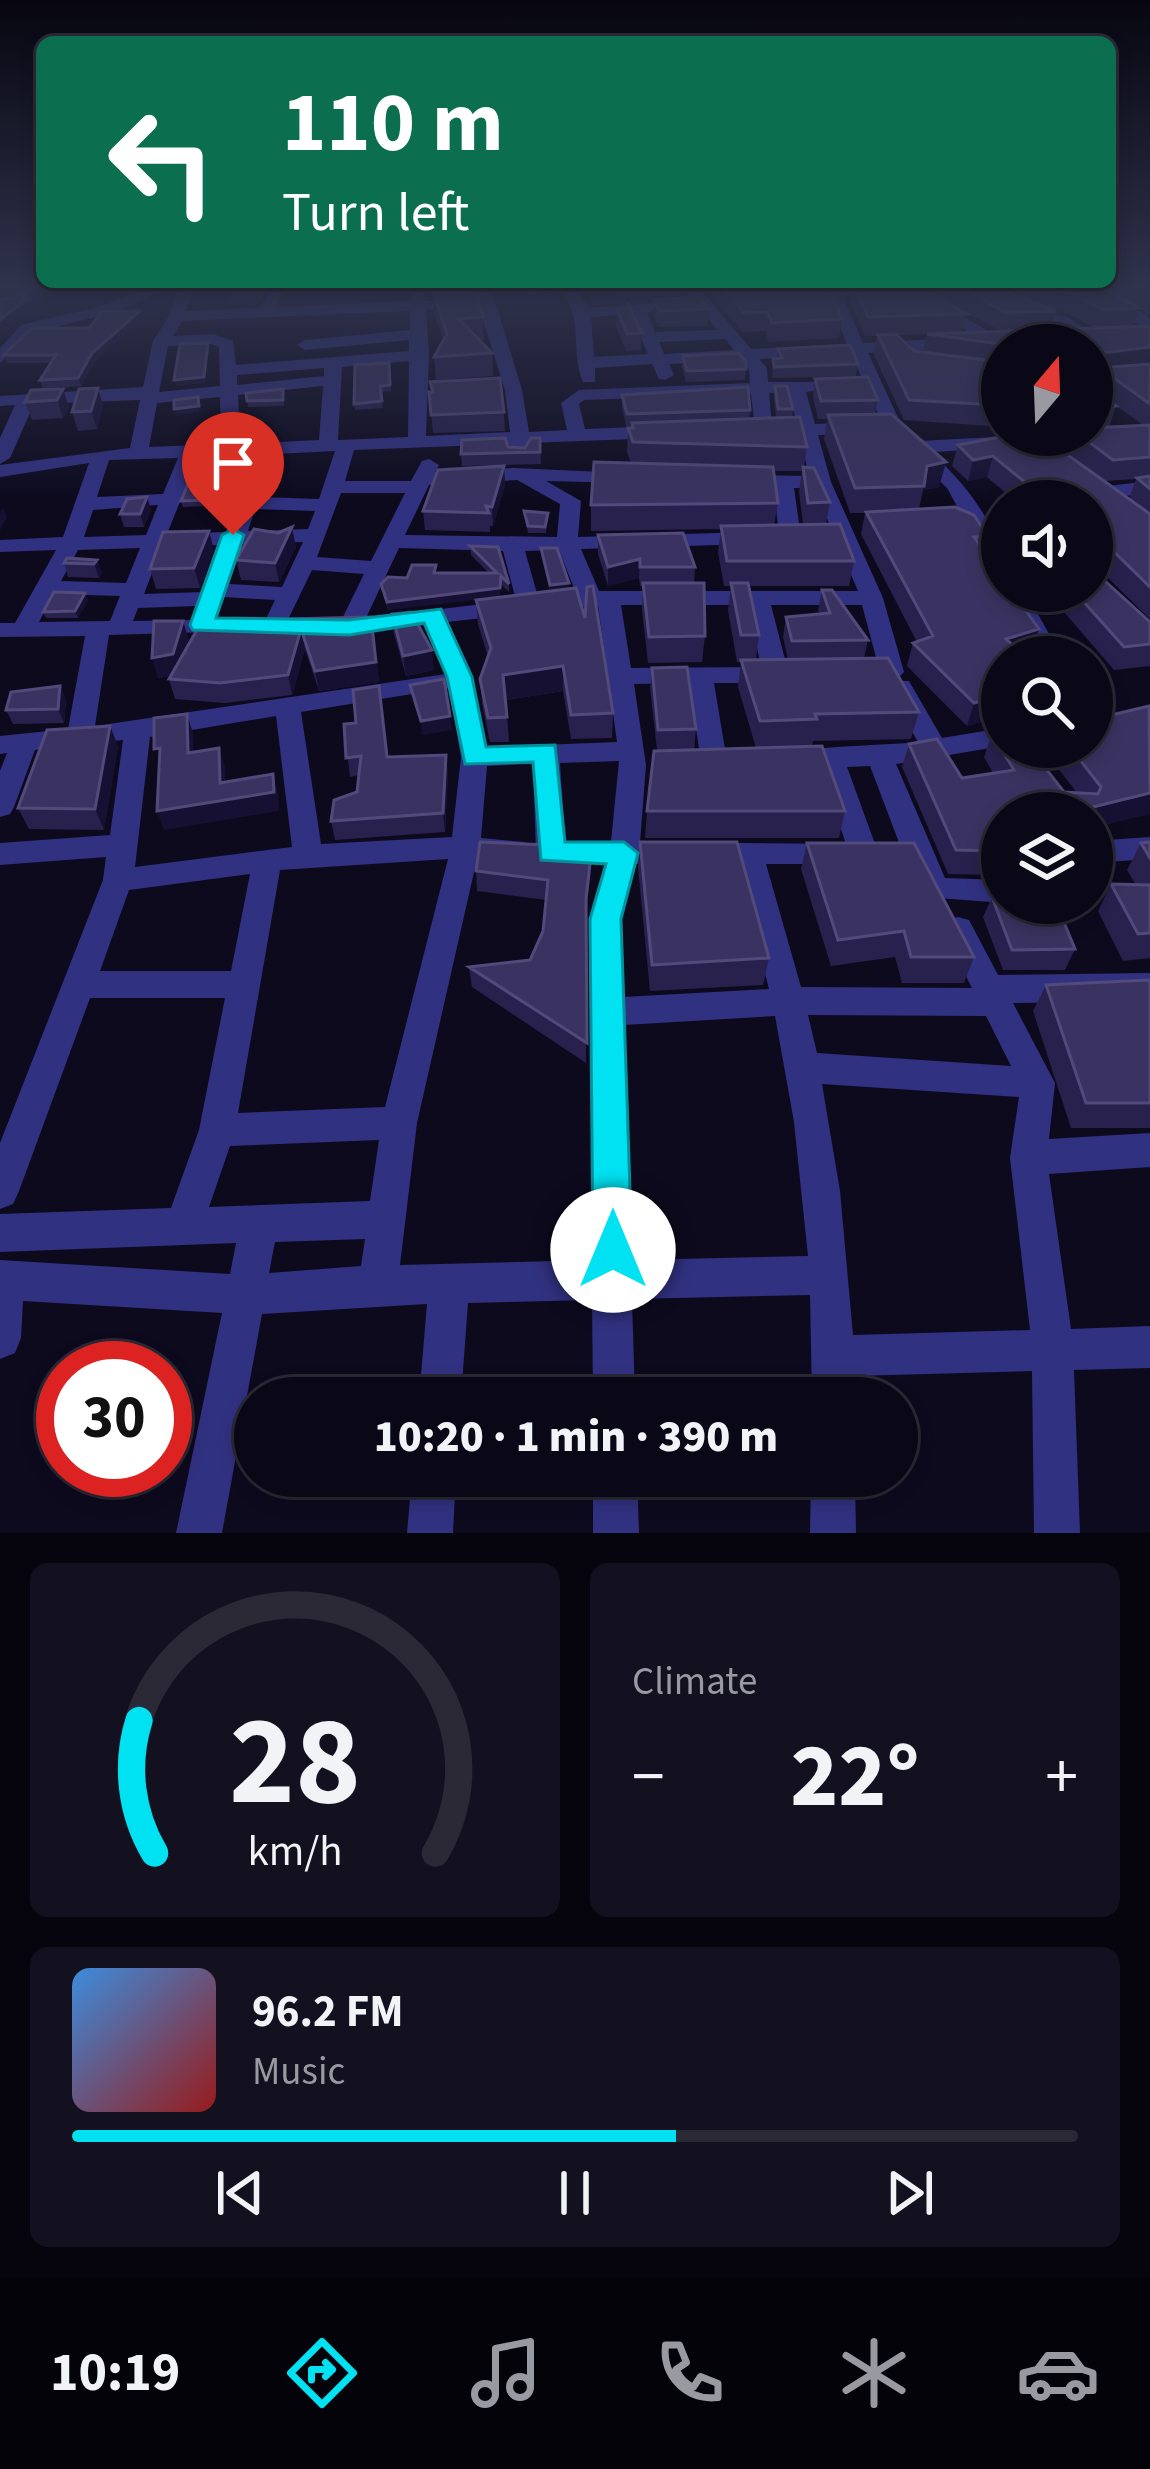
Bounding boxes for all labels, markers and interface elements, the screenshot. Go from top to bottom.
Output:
text: 110 m [282,64,504,184]
icon: left [84,84,240,240]
text: Turn left [282,175,469,252]
north arrow [981,324,1113,456]
map controls [981,324,1113,924]
pin [182,412,284,535]
icon: arrive [200,430,266,496]
button: sound [981,480,1113,612]
button: search [981,636,1113,768]
button: layers [981,792,1113,924]
position arrow [550,1187,676,1313]
speed limit sign: 30 [36,1341,192,1497]
text: 10:20 · 1 min · 390 m [374,1405,778,1469]
text: Climate [632,1654,757,1710]
text: 28 [229,1674,361,1852]
text: 22° [790,1713,920,1841]
text: − [632,1730,665,1824]
text: + [1045,1730,1078,1824]
text: km/h [247,1821,343,1882]
text: 96.2 FM [252,1980,404,2044]
text: Music [252,2044,345,2100]
icon: previous [207,2160,273,2226]
icon: pause [542,2160,608,2226]
icon: next [877,2160,943,2226]
icon: directions [280,2331,364,2415]
icon: music [464,2331,548,2415]
icon: phone [648,2331,732,2415]
icon: climate [832,2331,916,2415]
icon: car [1016,2331,1100,2415]
text: 10:19 [50,2335,180,2412]

